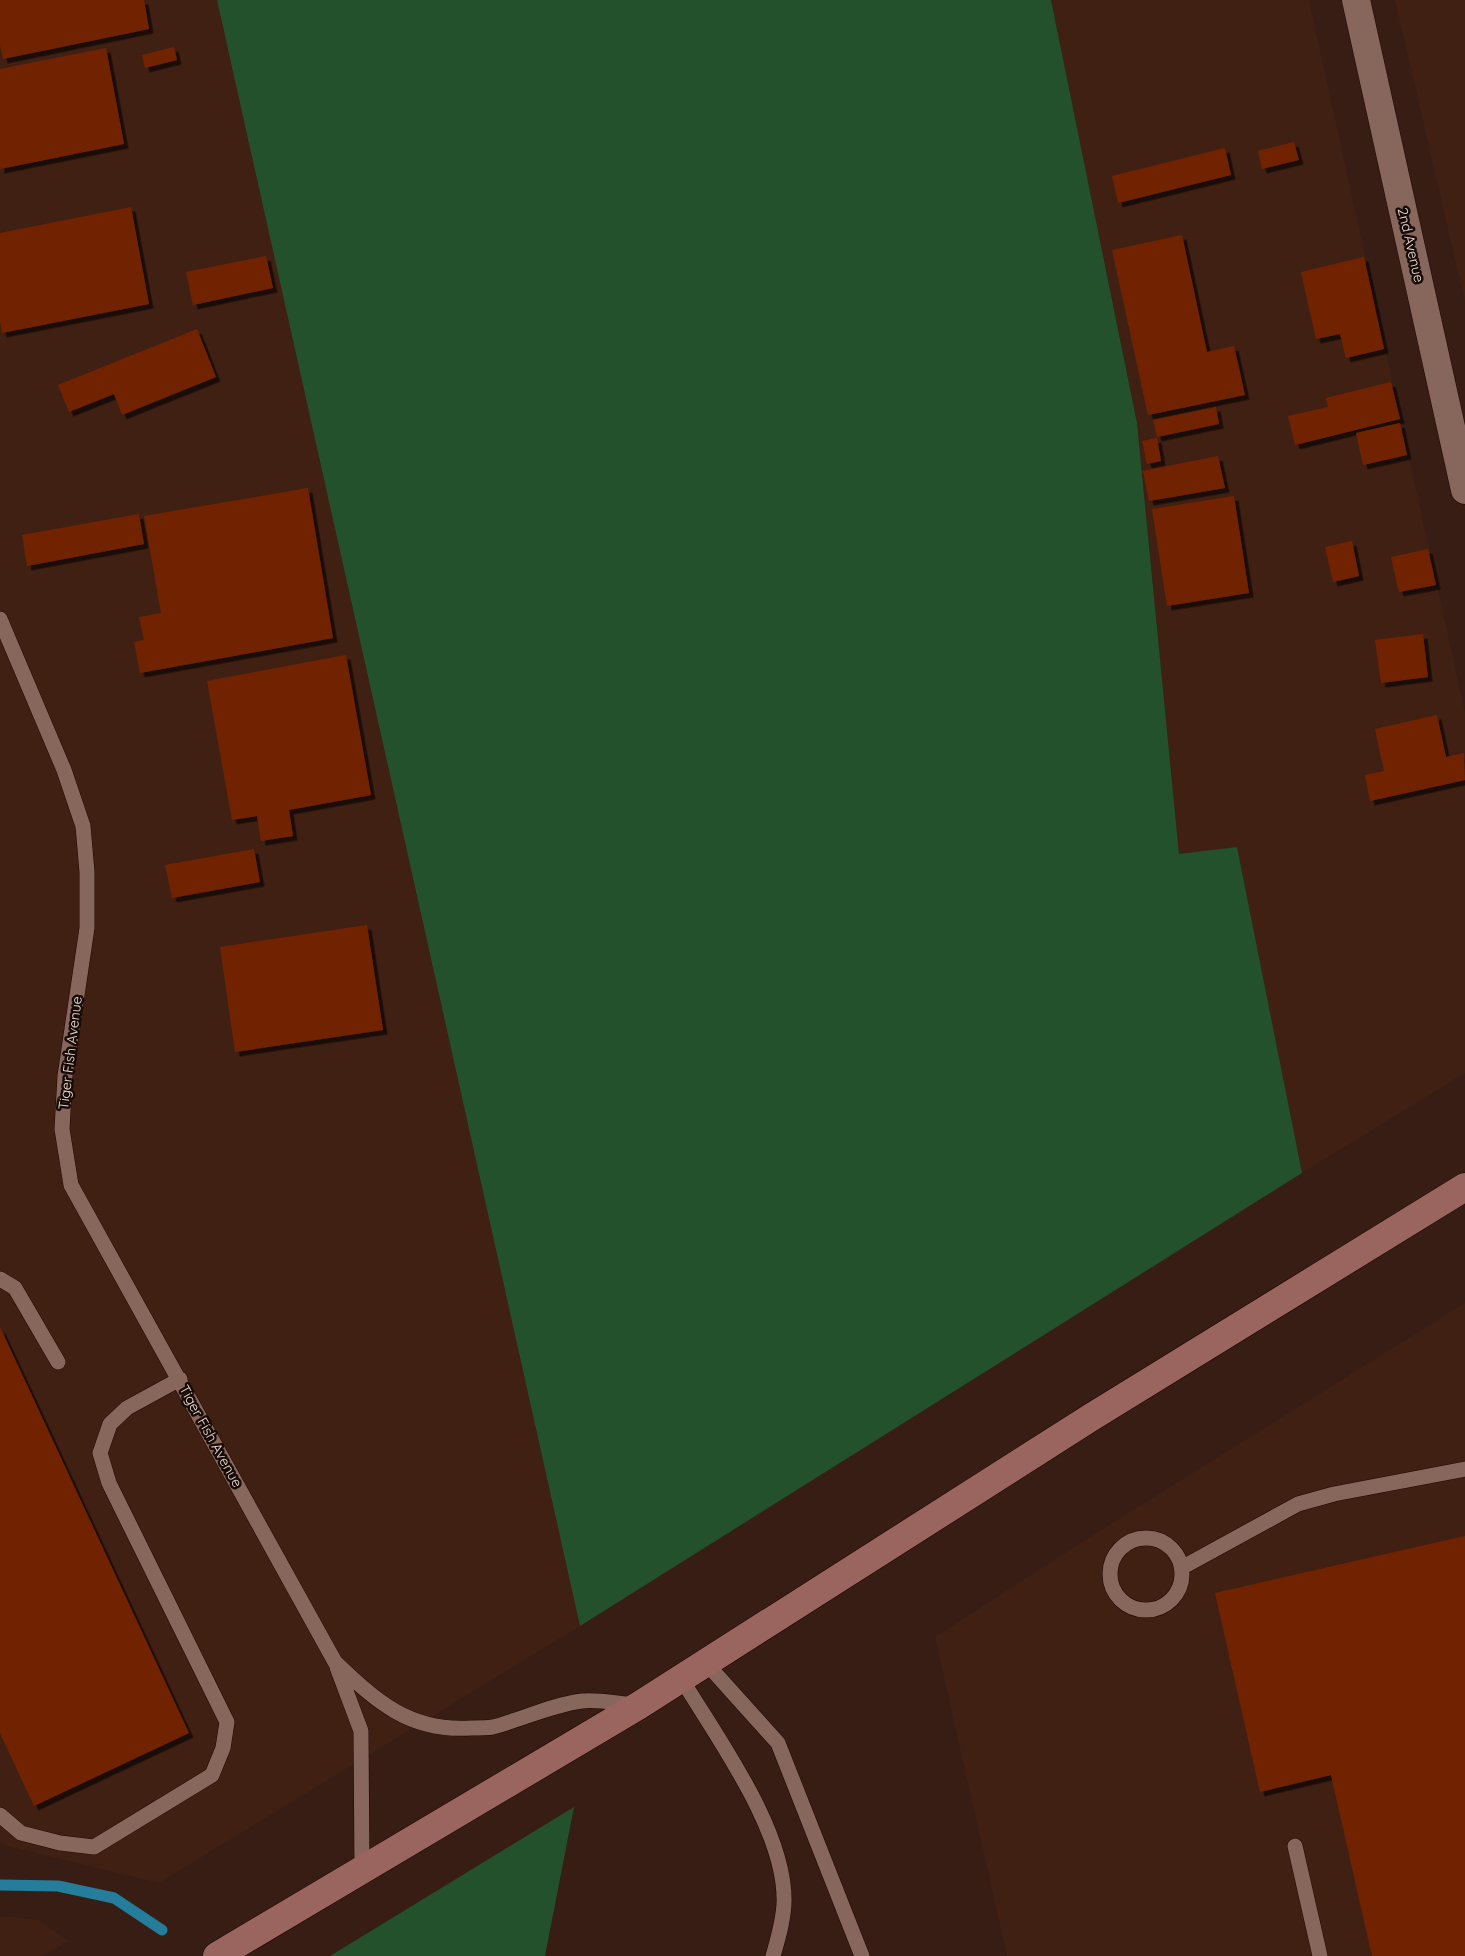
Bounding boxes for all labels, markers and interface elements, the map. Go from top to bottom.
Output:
street label: 2nd Avenue [1394,206,1428,284]
street label: Tiger Fish Avenue [54,995,86,1111]
street label: Tiger Fish Avenue [175,1382,247,1490]

